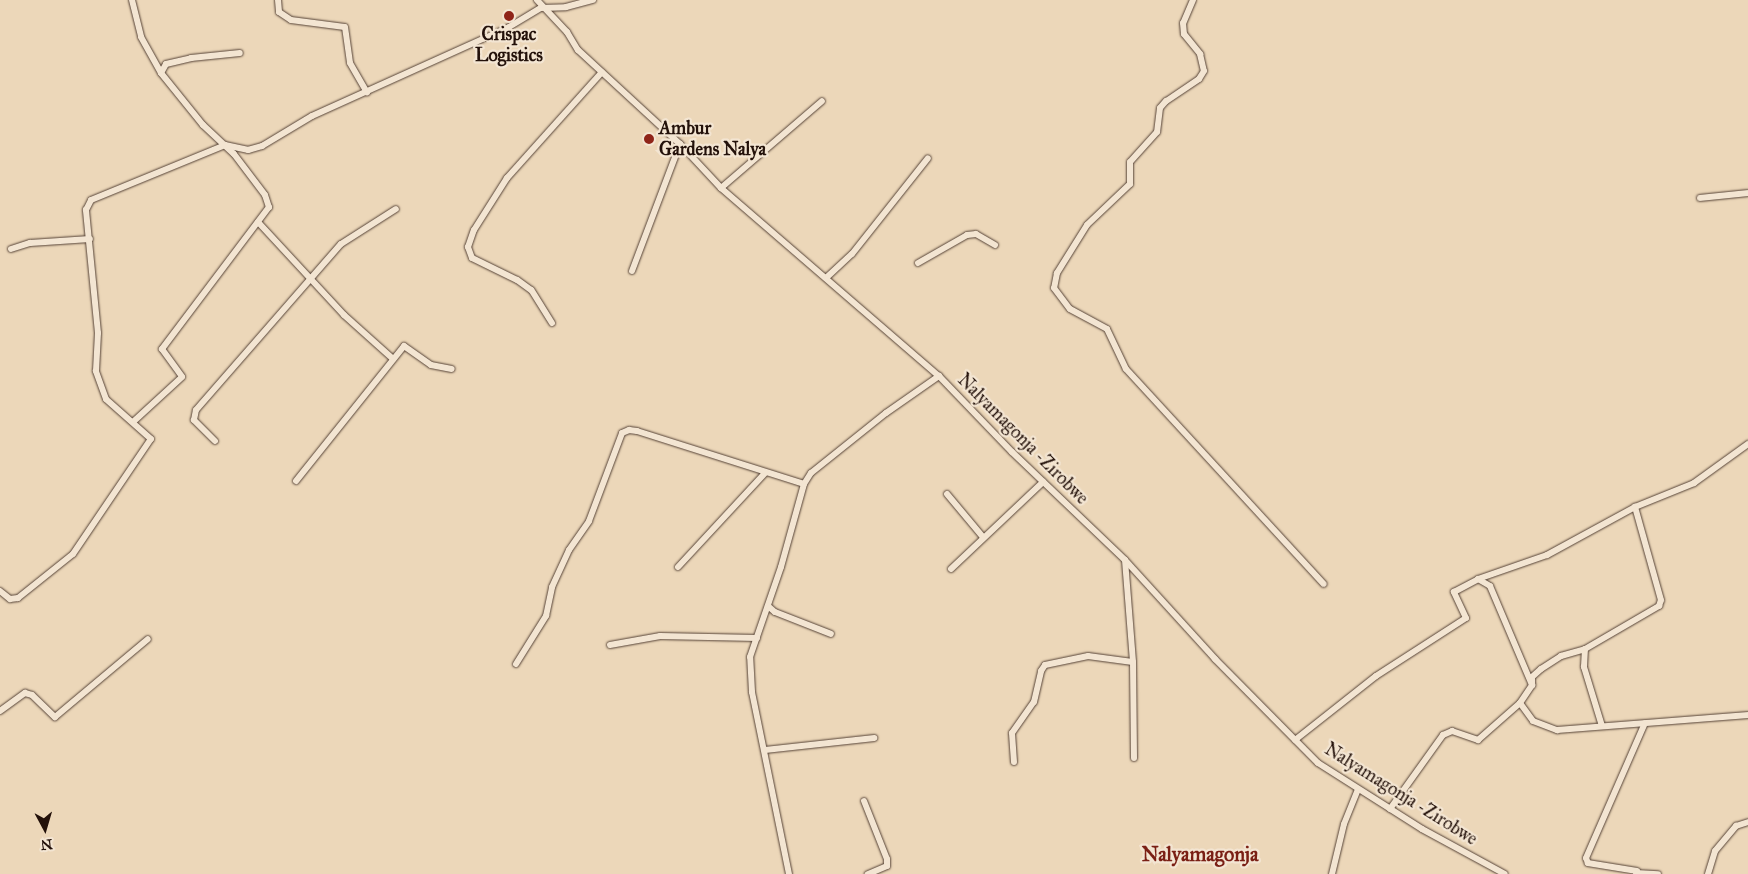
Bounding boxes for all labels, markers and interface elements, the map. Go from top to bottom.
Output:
marker: Crispac Logistics [503,10,515,22]
place label: Crispac Logistics [475,24,543,66]
place label: Ambur Gardens Nalya [659,118,766,160]
marker: Ambur Gardens Nalya [643,133,655,145]
street label: Nalyamagonja -Zirobwe [953,369,1093,509]
street label: Nalyamagonja -Zirobwe [1321,738,1481,850]
north arrow [20,804,70,854]
text: N [40,835,53,853]
district label: Nalyamagonja [1142,842,1258,866]

